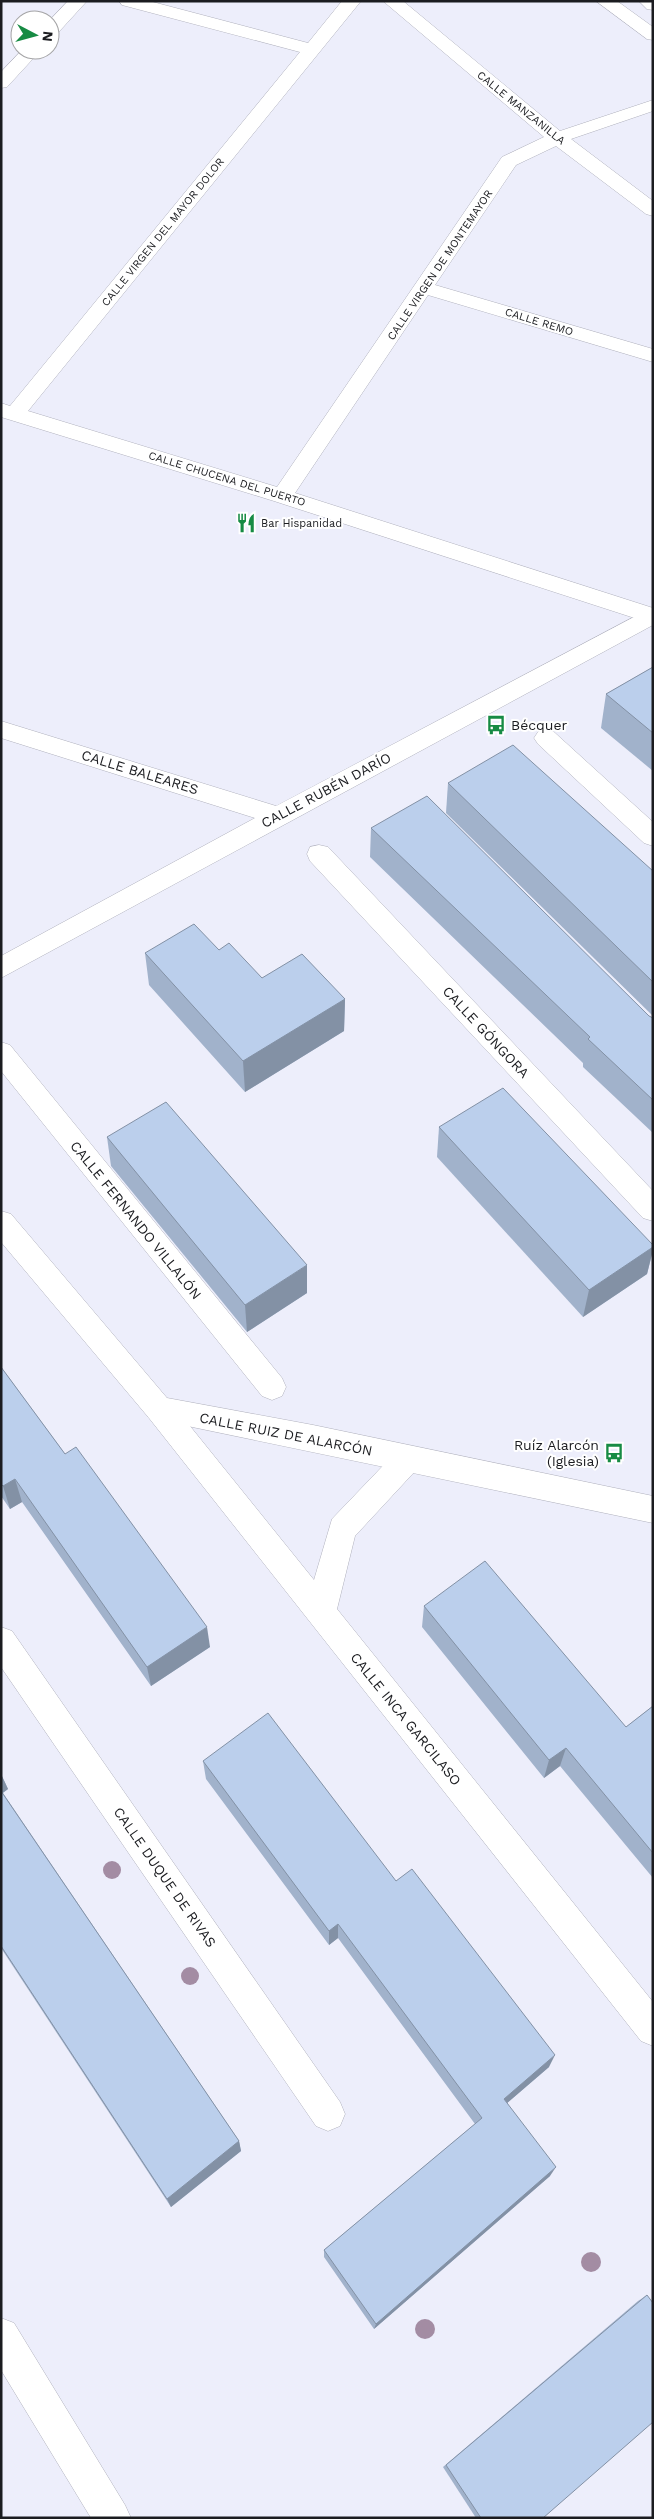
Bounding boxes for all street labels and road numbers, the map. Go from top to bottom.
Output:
street label: CALLE MANZANILLA [474,69,568,147]
street label: CALLE VIRGEN DEL MAYOR DOLOR [99,155,227,309]
street label: CALLE VIRGEN DE MONTEMAYOR [385,187,495,343]
street label: CALLE REMO [503,305,575,339]
street label: CALLE CHUCENA DEL PUERTO [147,449,307,509]
street label: CALLE BALEARES [80,747,200,797]
street label: CALLE RUBÉN DARÍO [258,749,394,831]
street label: CALLE GÓNGORA [439,983,533,1081]
street label: CALLE FERNANDO VILLALÓN [67,1138,205,1302]
street label: CALLE RUIZ DE ALARCÓN [198,1409,374,1459]
street label: CALLE INCA GARCILASO [348,1649,464,1789]
street label: CALLE DUQUE DE RIVAS [111,1804,219,1950]

